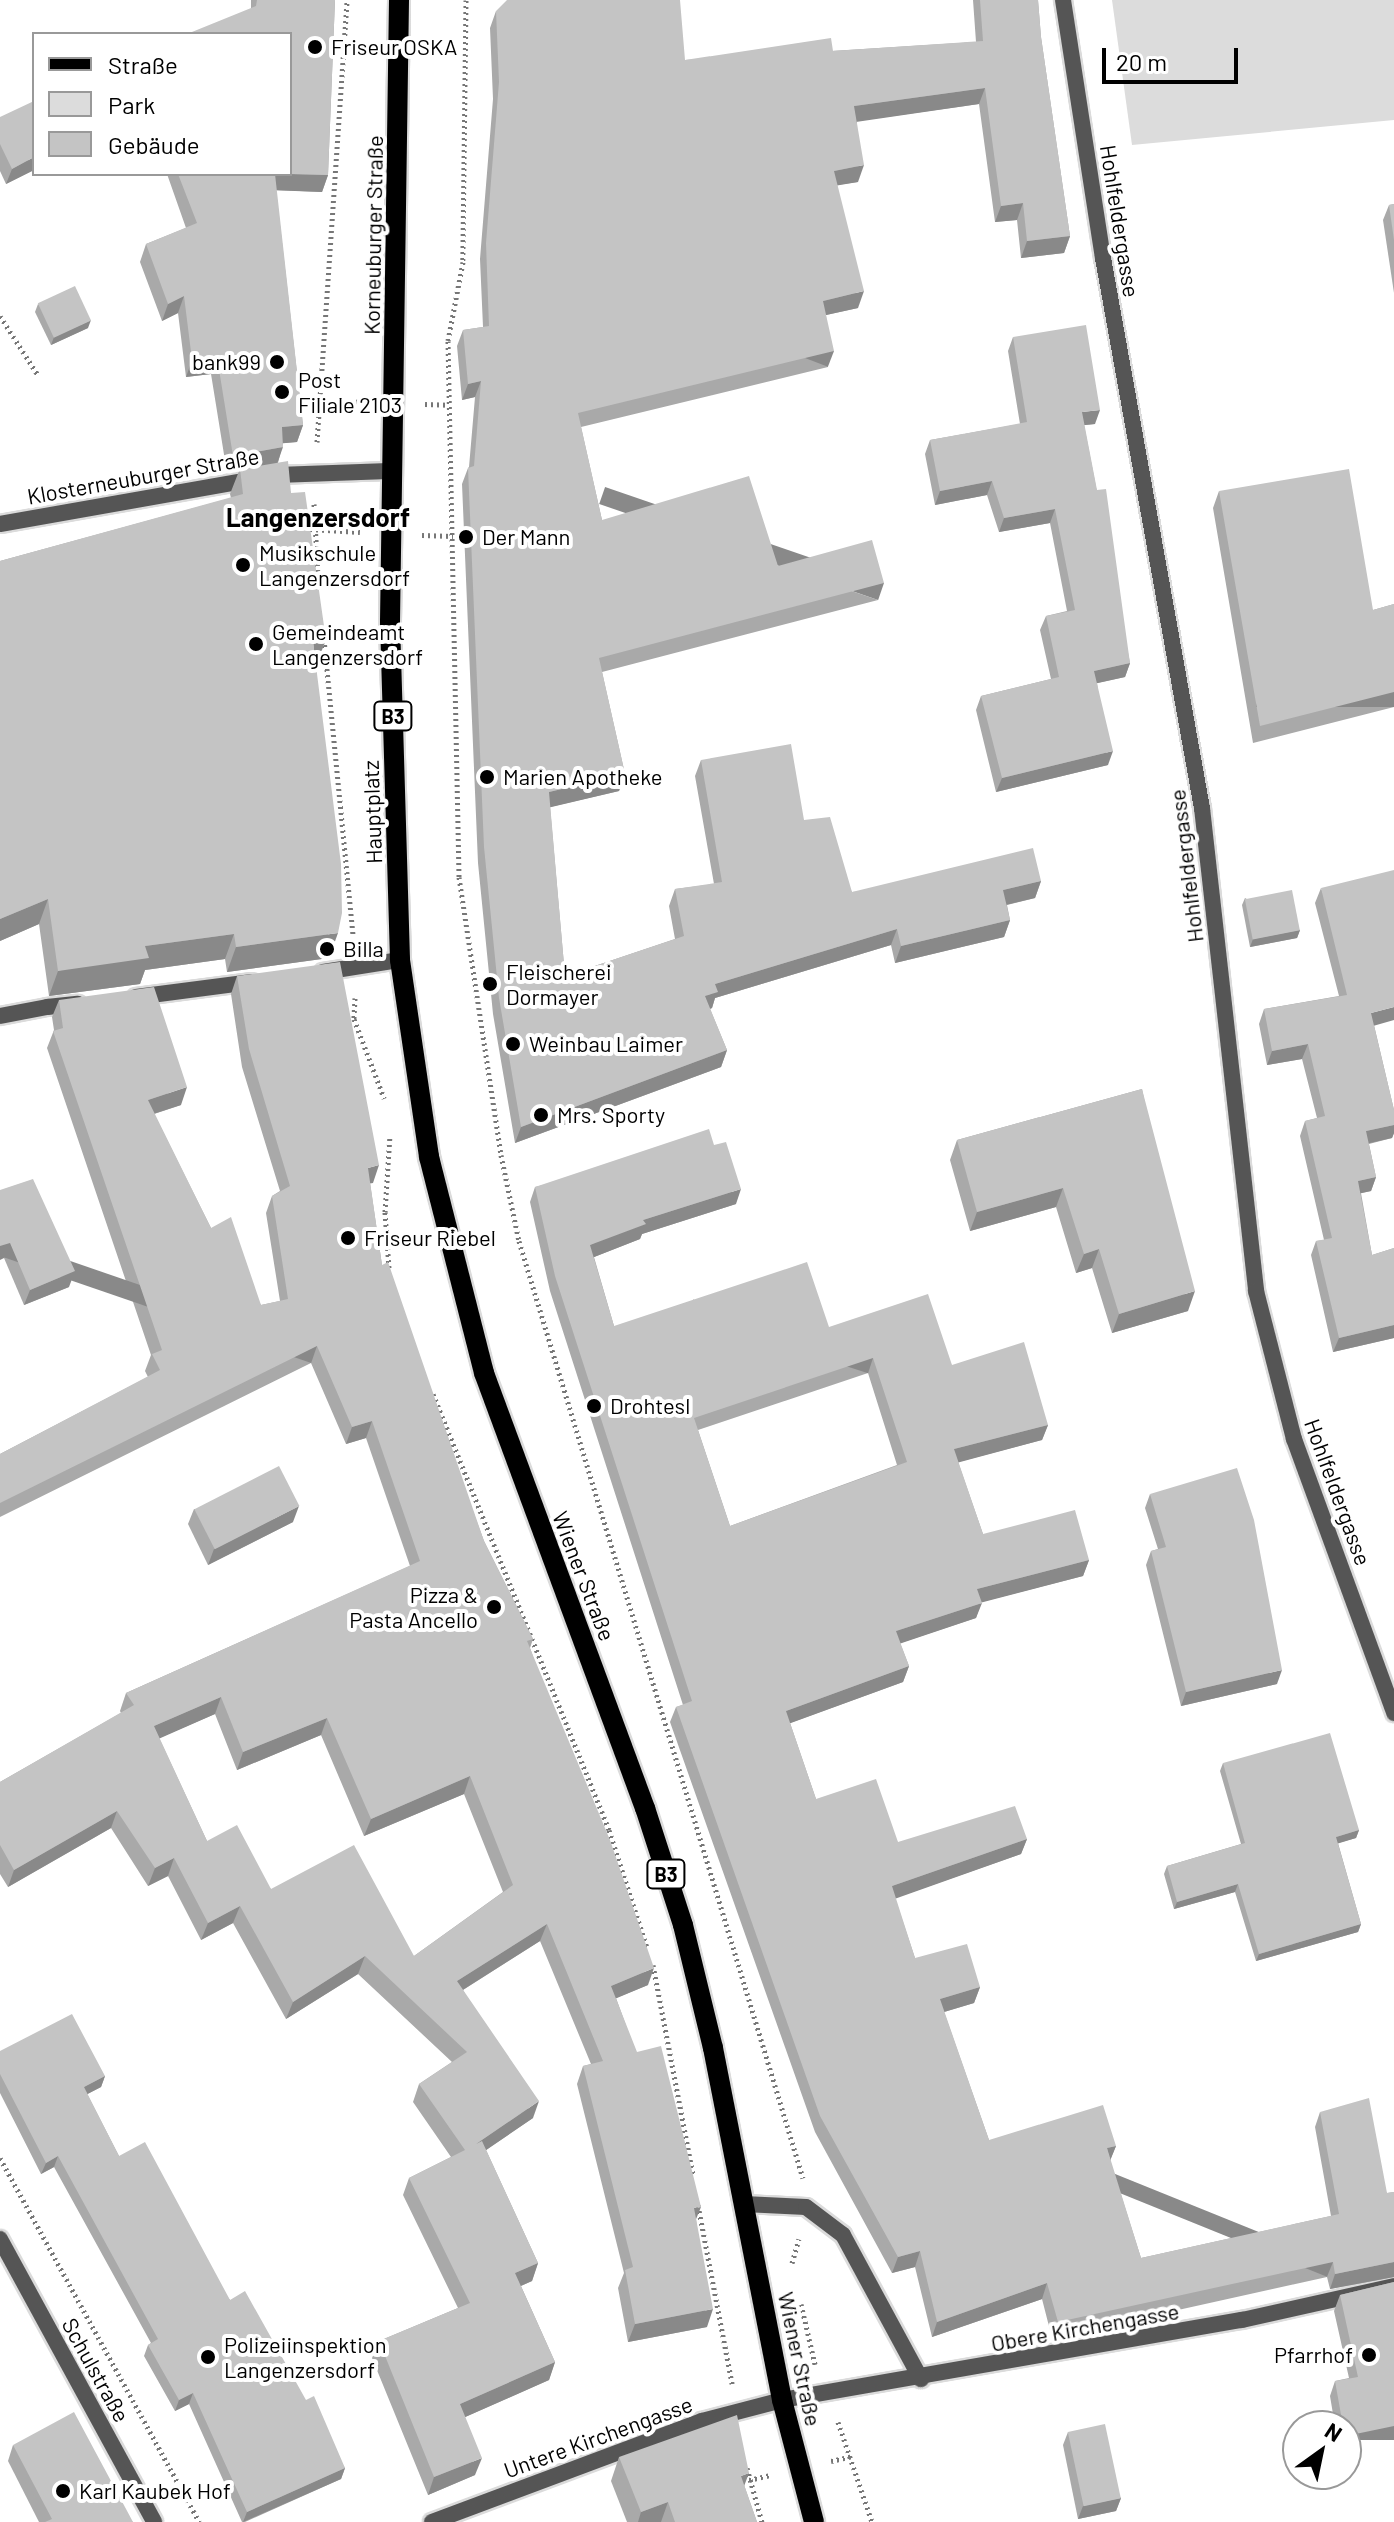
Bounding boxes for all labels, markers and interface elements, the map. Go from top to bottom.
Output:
legend [32,32,292,176]
scale bar [1106,32,1242,82]
place label: Friseur OSKA [331,34,457,60]
marker: Friseur OSKA [306,38,324,56]
text: 20 m [1116,47,1167,76]
text: Straße [108,50,178,79]
text: Park [108,90,155,119]
text: Gebäude [108,130,200,159]
street label: Korneuburger Straße [358,135,388,335]
street label: Hohlfeldergasse [1095,143,1145,299]
place label: bank99 [192,349,261,375]
marker: bank99 [268,353,286,371]
place label: Post Filiale 2103 [298,366,402,418]
marker: Post Filiale 2103 [273,383,291,401]
street label: Klosterneuburger Straße [25,443,261,509]
district label: Langenzersdorf [226,501,410,533]
place label: Der Mann [482,524,570,550]
marker: Der Mann [457,528,475,546]
place label: Musikschule Langenzersdorf [259,539,410,590]
marker: Musikschule Langenzersdorf [234,556,252,574]
place label: Gemeindeamt Langenzersdorf [272,618,423,670]
marker: Gemeindeamt Langenzersdorf [247,635,265,653]
road number: B3 [373,700,413,732]
street label: Hauptplatz [357,760,387,864]
place label: Marien Apotheke [503,764,663,790]
marker: Marien Apotheke [478,768,496,786]
street label: Hohlfeldergasse [1164,788,1208,944]
place label: Billa [343,936,384,962]
marker: Billa [318,940,336,958]
place label: Fleischerei Dormayer [506,958,612,1010]
marker: Fleischerei Dormayer [481,975,499,993]
place label: Weinbau Laimer [529,1031,683,1057]
marker: Weinbau Laimer [504,1035,522,1053]
place label: Mrs. Sporty [557,1102,665,1128]
marker: Mrs. Sporty [532,1106,550,1124]
place label: Friseur Riebel [364,1225,496,1251]
marker: Friseur Riebel [339,1229,357,1247]
place label: Drohtesl [610,1393,690,1419]
marker: Drohtesl [585,1397,603,1415]
street label: Hohlfeldergasse [1299,1415,1377,1569]
street label: Wiener Straße [547,1508,621,1644]
place label: Pizza & Pasta Ancello [349,1581,478,1632]
marker: Pizza & Pasta Ancello [485,1598,503,1616]
road number: B3 [646,1858,686,1890]
street label: Wiener Straße [773,2289,827,2429]
street label: Obere Kirchengasse [989,2297,1181,2357]
street label: Schulstraße [57,2313,135,2427]
place label: Polizeiinspektion Langenzersdorf [224,2331,387,2382]
place label: Pfarrhof [1274,2342,1353,2368]
marker: Pfarrhof [1360,2346,1378,2364]
marker: Polizeiinspektion Langenzersdorf [199,2348,217,2366]
street label: Untere Kirchengasse [500,2391,696,2483]
north arrow [1282,2410,1362,2490]
text: N [1321,2417,1347,2446]
place label: Karl Kaubek Hof [79,2478,231,2504]
marker: Karl Kaubek Hof [54,2482,72,2500]

